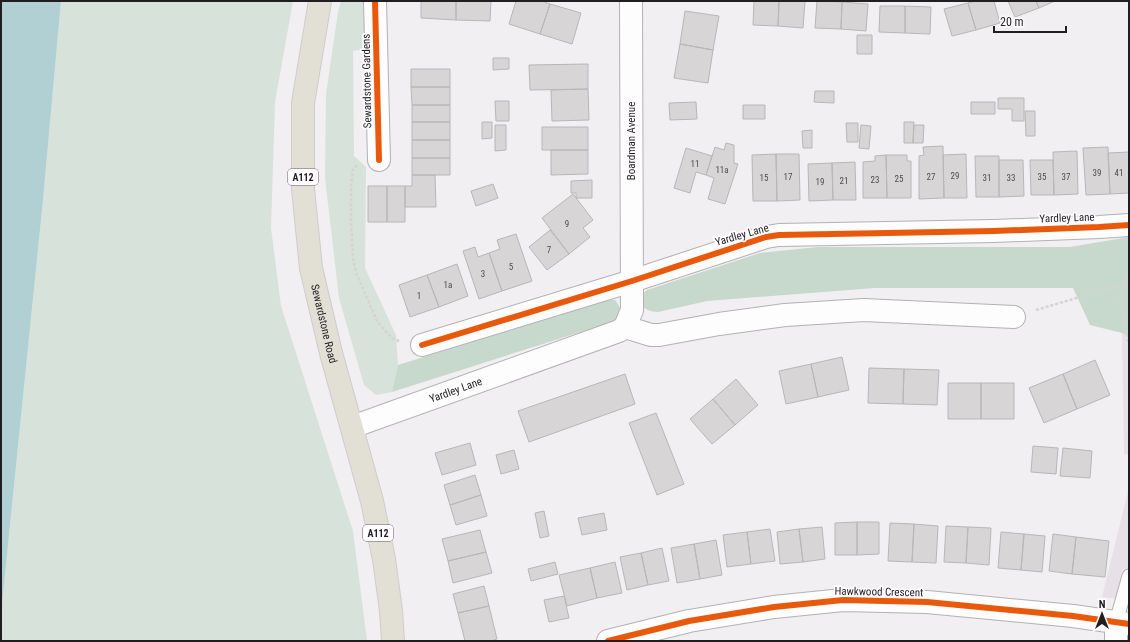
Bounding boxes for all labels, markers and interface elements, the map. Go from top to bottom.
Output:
scale bar [994,8,1066,34]
text: 20 m [1000,15,1024,29]
street label: Sewardstone Gardens [360,34,374,128]
street label: Boardman Avenue [625,102,638,180]
house number: 11 [691,159,699,169]
house number: 11a [715,165,729,175]
house number: 39 [1093,168,1101,178]
house number: 41 [1115,168,1123,178]
road number: A112 [288,169,318,185]
house number: 29 [951,171,959,181]
house number: 17 [784,172,793,182]
house number: 27 [927,172,936,182]
house number: 35 [1038,172,1047,182]
house number: 37 [1062,172,1071,182]
house number: 15 [760,173,769,183]
house number: 31 [983,173,991,183]
house number: 33 [1007,173,1015,183]
house number: 25 [895,174,904,184]
house number: 23 [871,175,879,185]
house number: 21 [840,176,848,186]
house number: 19 [816,177,824,187]
street label: Yardley Lane [1039,211,1095,225]
house number: 9 [565,219,569,229]
street label: Yardley Lane [714,221,770,249]
house number: 7 [547,245,552,255]
house number: 5 [509,262,514,272]
house number: 3 [481,269,485,279]
house number: 1a [444,280,452,290]
street label: Sewardstone Road [309,283,340,365]
house number: 1 [417,291,421,301]
street label: Yardley Lane [427,374,484,405]
road number: A112 [363,525,393,541]
street label: Hawkwood Crescent [834,585,924,599]
north arrow [1082,594,1122,634]
text: N [1099,598,1106,611]

